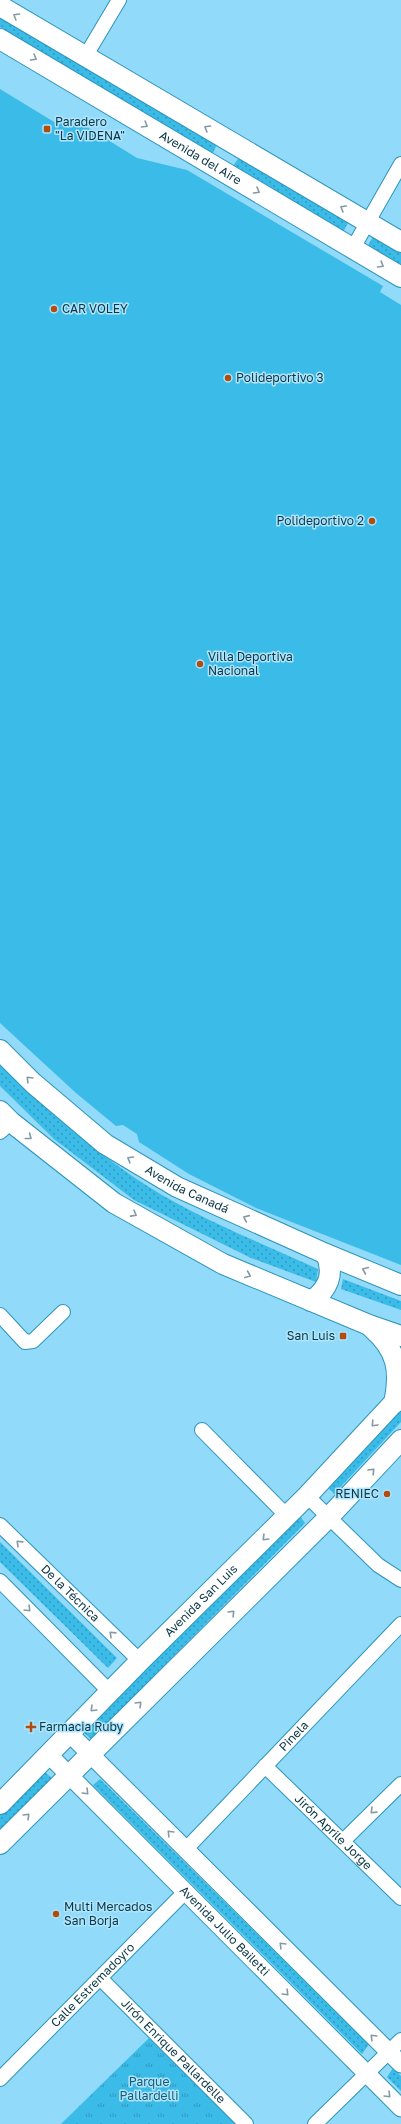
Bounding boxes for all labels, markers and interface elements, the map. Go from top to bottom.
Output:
one-way arrow [13,13,20,20]
one-way arrow [30,54,37,61]
place label: Paradero "La VIDENA" [55,114,125,143]
one-way arrow [141,121,148,128]
marker: Paradero "La VIDENA" [42,124,52,134]
one-way arrow [204,126,211,133]
street label: Avenida del Aire [157,127,244,188]
one-way arrow [253,187,260,194]
one-way arrow [340,205,347,212]
one-way arrow [377,260,384,268]
place label: CAR VOLEY [62,301,128,316]
marker: CAR VOLEY [49,304,59,314]
place label: Polideportivo 3 [236,370,324,385]
marker: Polideportivo 3 [223,373,233,383]
place label: Polideportivo 2 [277,513,364,528]
marker: Polideportivo 2 [367,516,377,526]
place label: Villa Deportiva Nacional [208,649,293,678]
marker: Villa Deportiva Nacional [195,659,205,669]
one-way arrow [26,1076,33,1084]
one-way arrow [25,1132,32,1139]
one-way arrow [127,1157,134,1164]
street label: Avenida Canadá [143,1162,231,1216]
one-way arrow [130,1210,137,1217]
one-way arrow [242,1215,250,1223]
one-way arrow [362,1267,369,1275]
one-way arrow [244,1270,252,1278]
place label: San Luis [287,1328,335,1343]
marker: San Luis [338,1331,348,1341]
one-way arrow [371,1419,379,1427]
one-way arrow [368,1468,375,1476]
place label: RENIEC [335,1486,379,1501]
marker: RENIEC [382,1489,392,1499]
one-way arrow [262,1533,270,1541]
one-way arrow [16,1540,24,1548]
street label: De la Técnica [38,1561,103,1625]
street label: Avenida San Luis [161,1561,240,1640]
one-way arrow [23,1604,31,1612]
one-way arrow [227,1610,235,1618]
one-way arrow [109,1631,117,1639]
one-way arrow [134,1701,142,1709]
one-way arrow [91,1704,98,1711]
street label: Pinela [276,1718,311,1754]
place label: Farmacia Ruby [39,1719,124,1734]
marker: Farmacia Ruby [26,1722,36,1732]
one-way arrow [81,1787,89,1795]
street label: Jirón Aprile Jorge [292,1791,375,1873]
one-way arrow [370,1806,378,1814]
one-way arrow [22,1813,30,1821]
one-way arrow [167,1830,175,1838]
street label: Avenida Julio Bailetti [177,1882,273,1979]
place label: Multi Mercados San Borja [64,1899,152,1928]
marker: Multi Mercados San Borja [51,1909,61,1919]
street label: Calle Estremadoyro [47,1939,137,2030]
one-way arrow [279,1942,287,1950]
one-way arrow [281,1988,289,1996]
street label: Jirón Enrique Pallardelle [118,1995,229,2106]
one-way arrow [370,2034,378,2042]
park label: Parque Pallardelli [120,2074,178,2103]
one-way arrow [383,2090,391,2098]

